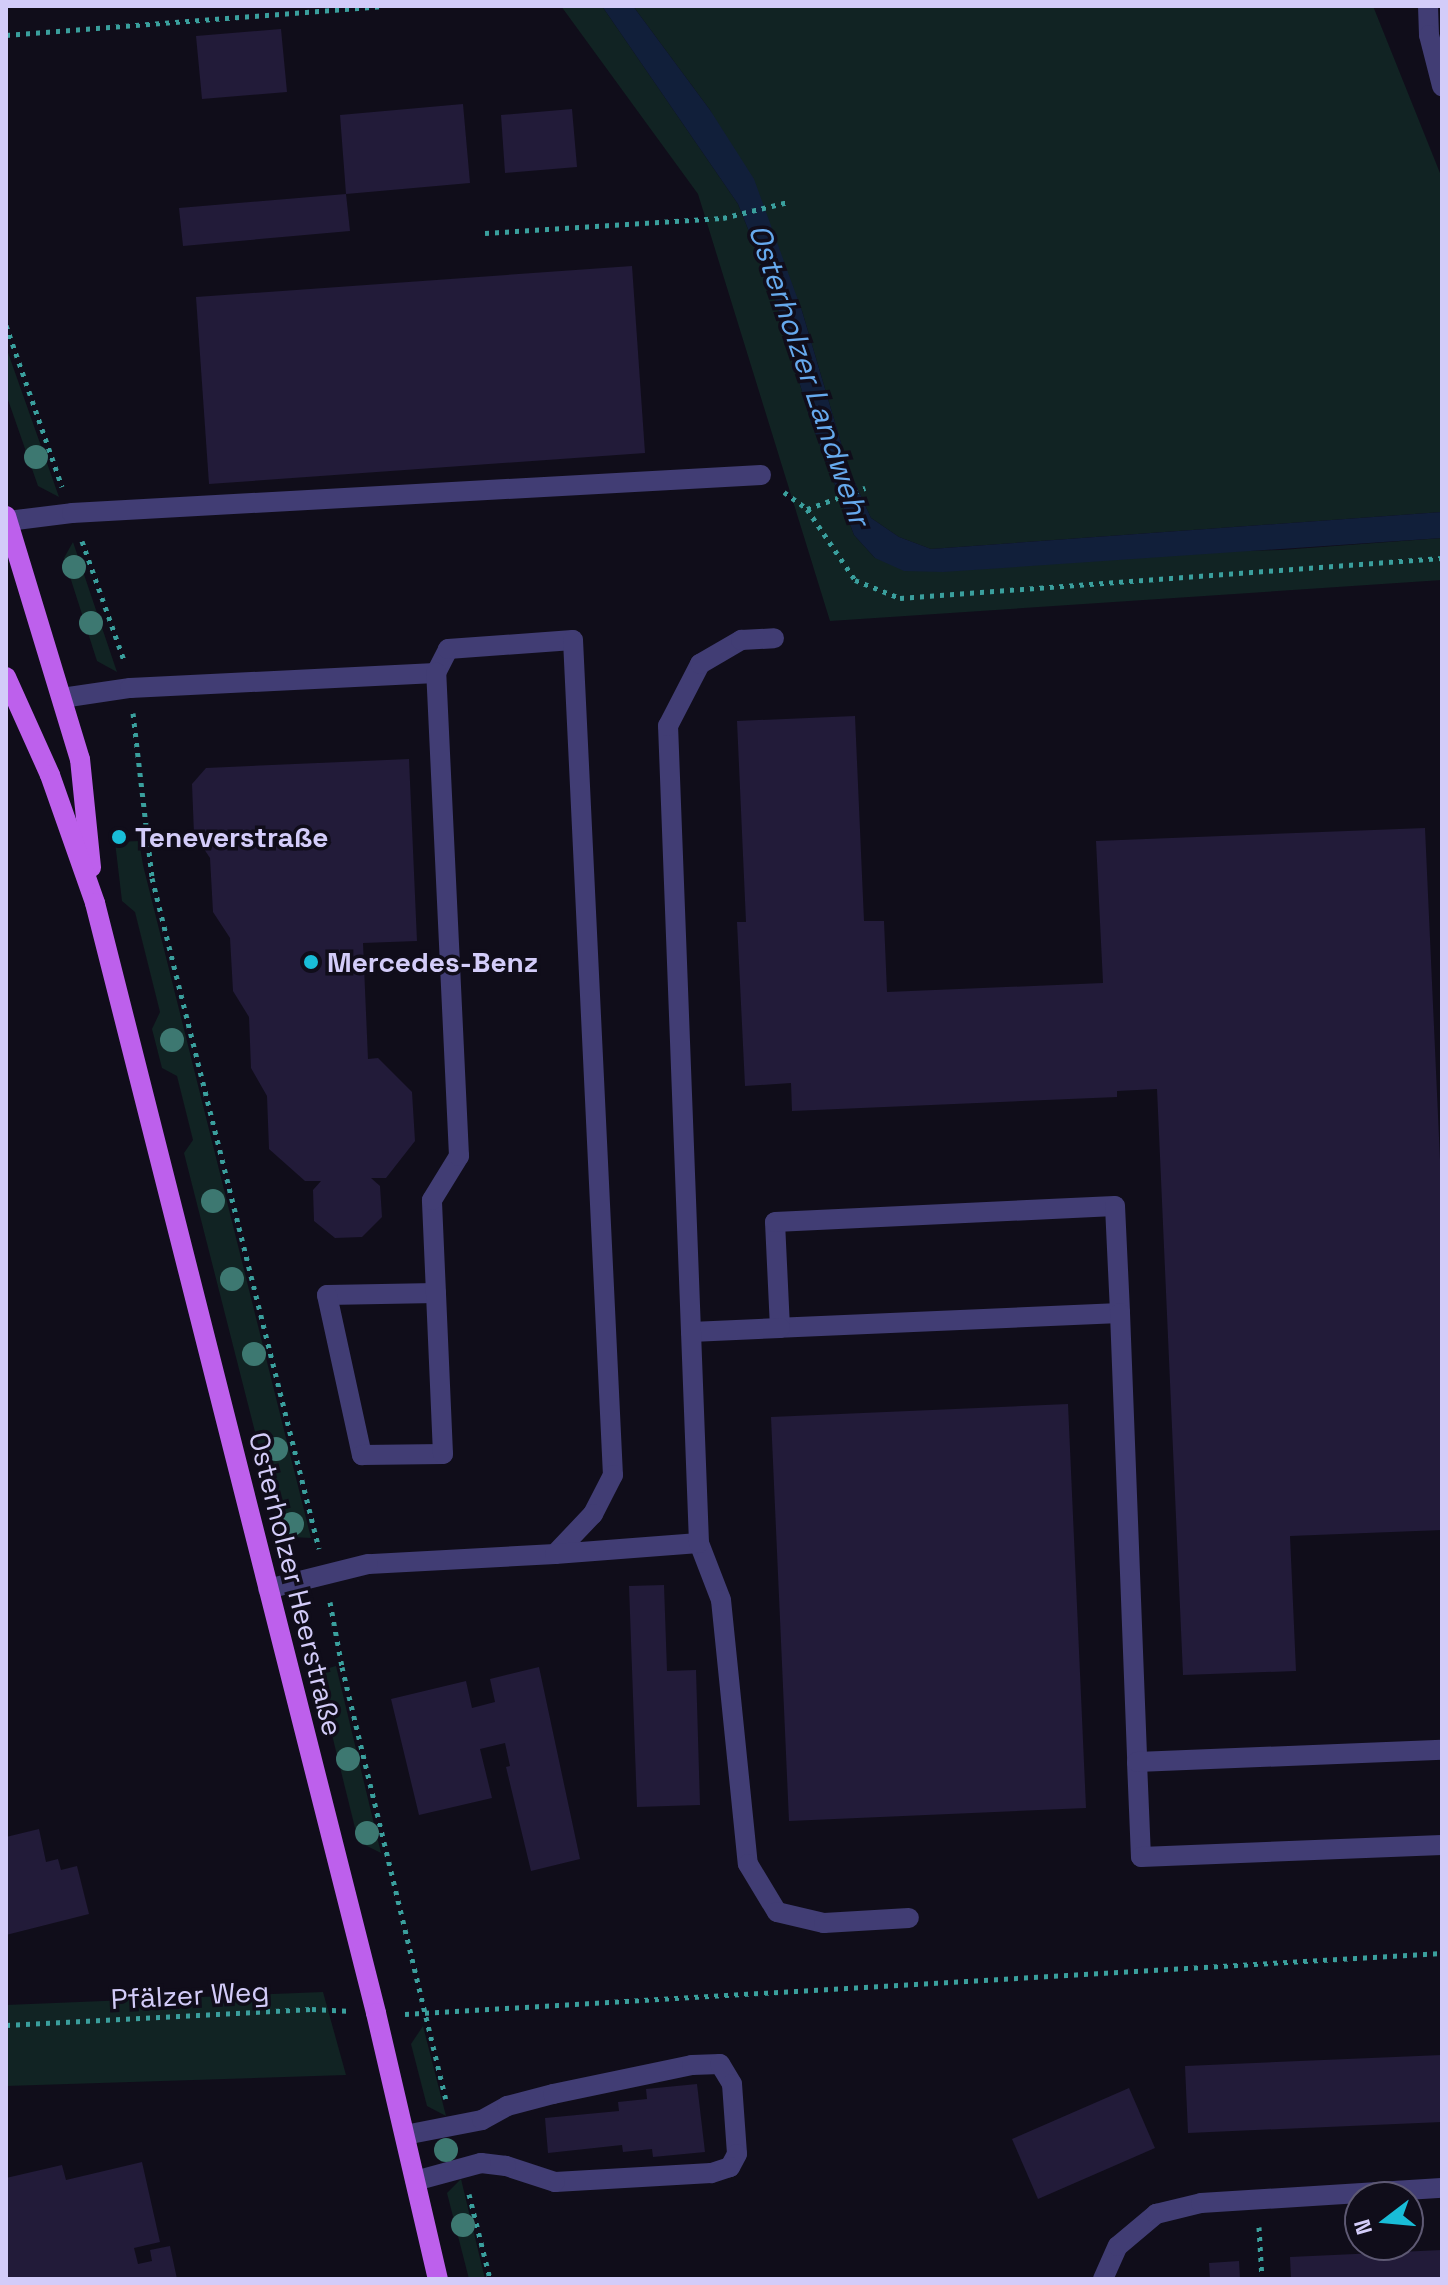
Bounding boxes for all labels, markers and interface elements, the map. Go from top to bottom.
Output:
water label: Osterholzer Landwehr [740,220,878,530]
place label: Teneverstraße [135,820,328,854]
marker: Teneverstraße [110,828,128,846]
place label: Mercedes-Benz [327,945,538,979]
marker: Mercedes-Benz [302,953,320,971]
street label: Osterholzer Heerstraße [242,1429,350,1739]
street label: Pfälzer Weg [110,1974,270,2016]
north arrow [1344,2181,1424,2261]
text: N [1347,2216,1378,2238]

